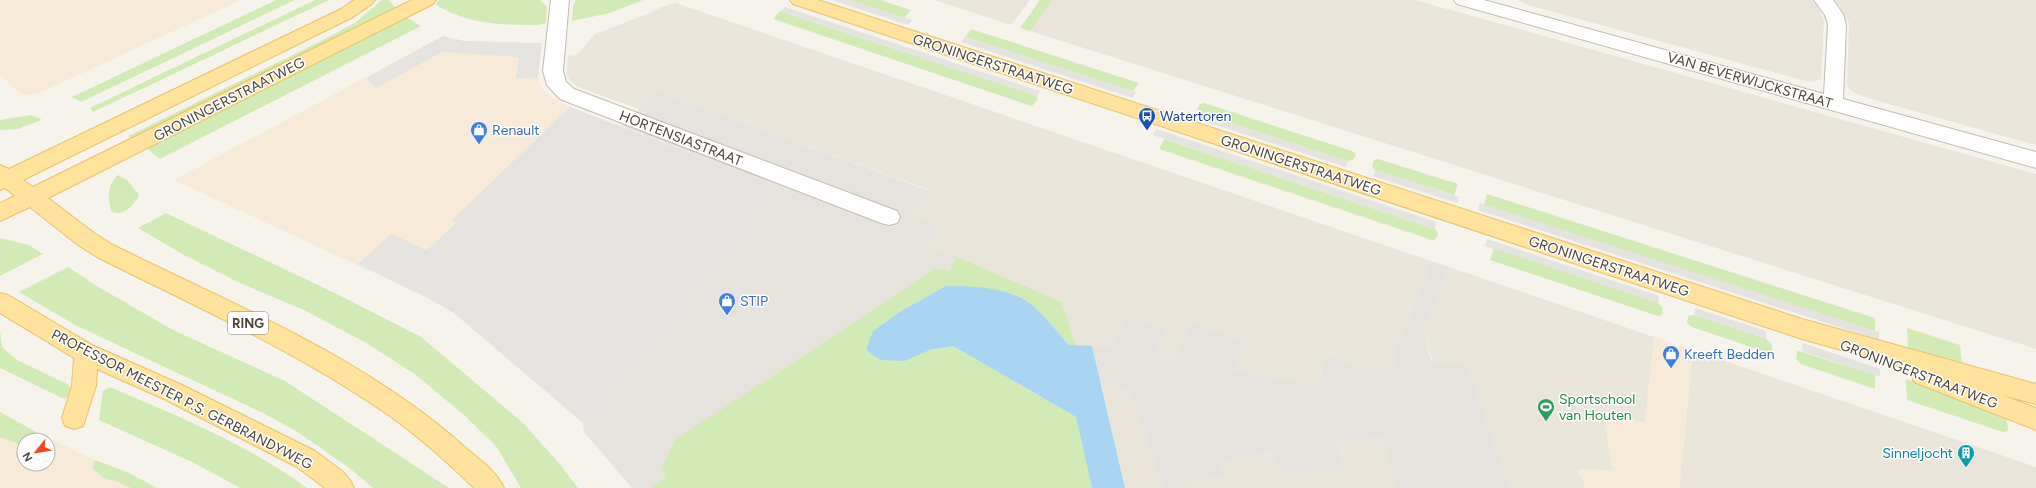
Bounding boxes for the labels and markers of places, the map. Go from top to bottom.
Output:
bus stop icon: Watertoren [1137,106,1157,131]
place label: Watertoren [1160,108,1231,125]
shop icon: Renault [469,120,489,145]
place label: Renault [492,122,540,139]
shop icon: STIP [717,291,737,316]
place label: STIP [740,293,768,310]
shop icon: Kreeft Bedden [1661,344,1681,369]
place label: Kreeft Bedden [1684,346,1775,363]
place label: Sportschool van Houten [1559,391,1635,424]
sports icon: Sportschool van Houten [1536,397,1556,422]
building icon: Sinneljocht [1956,443,1976,468]
place label: Sinneljocht [1882,445,1953,462]

